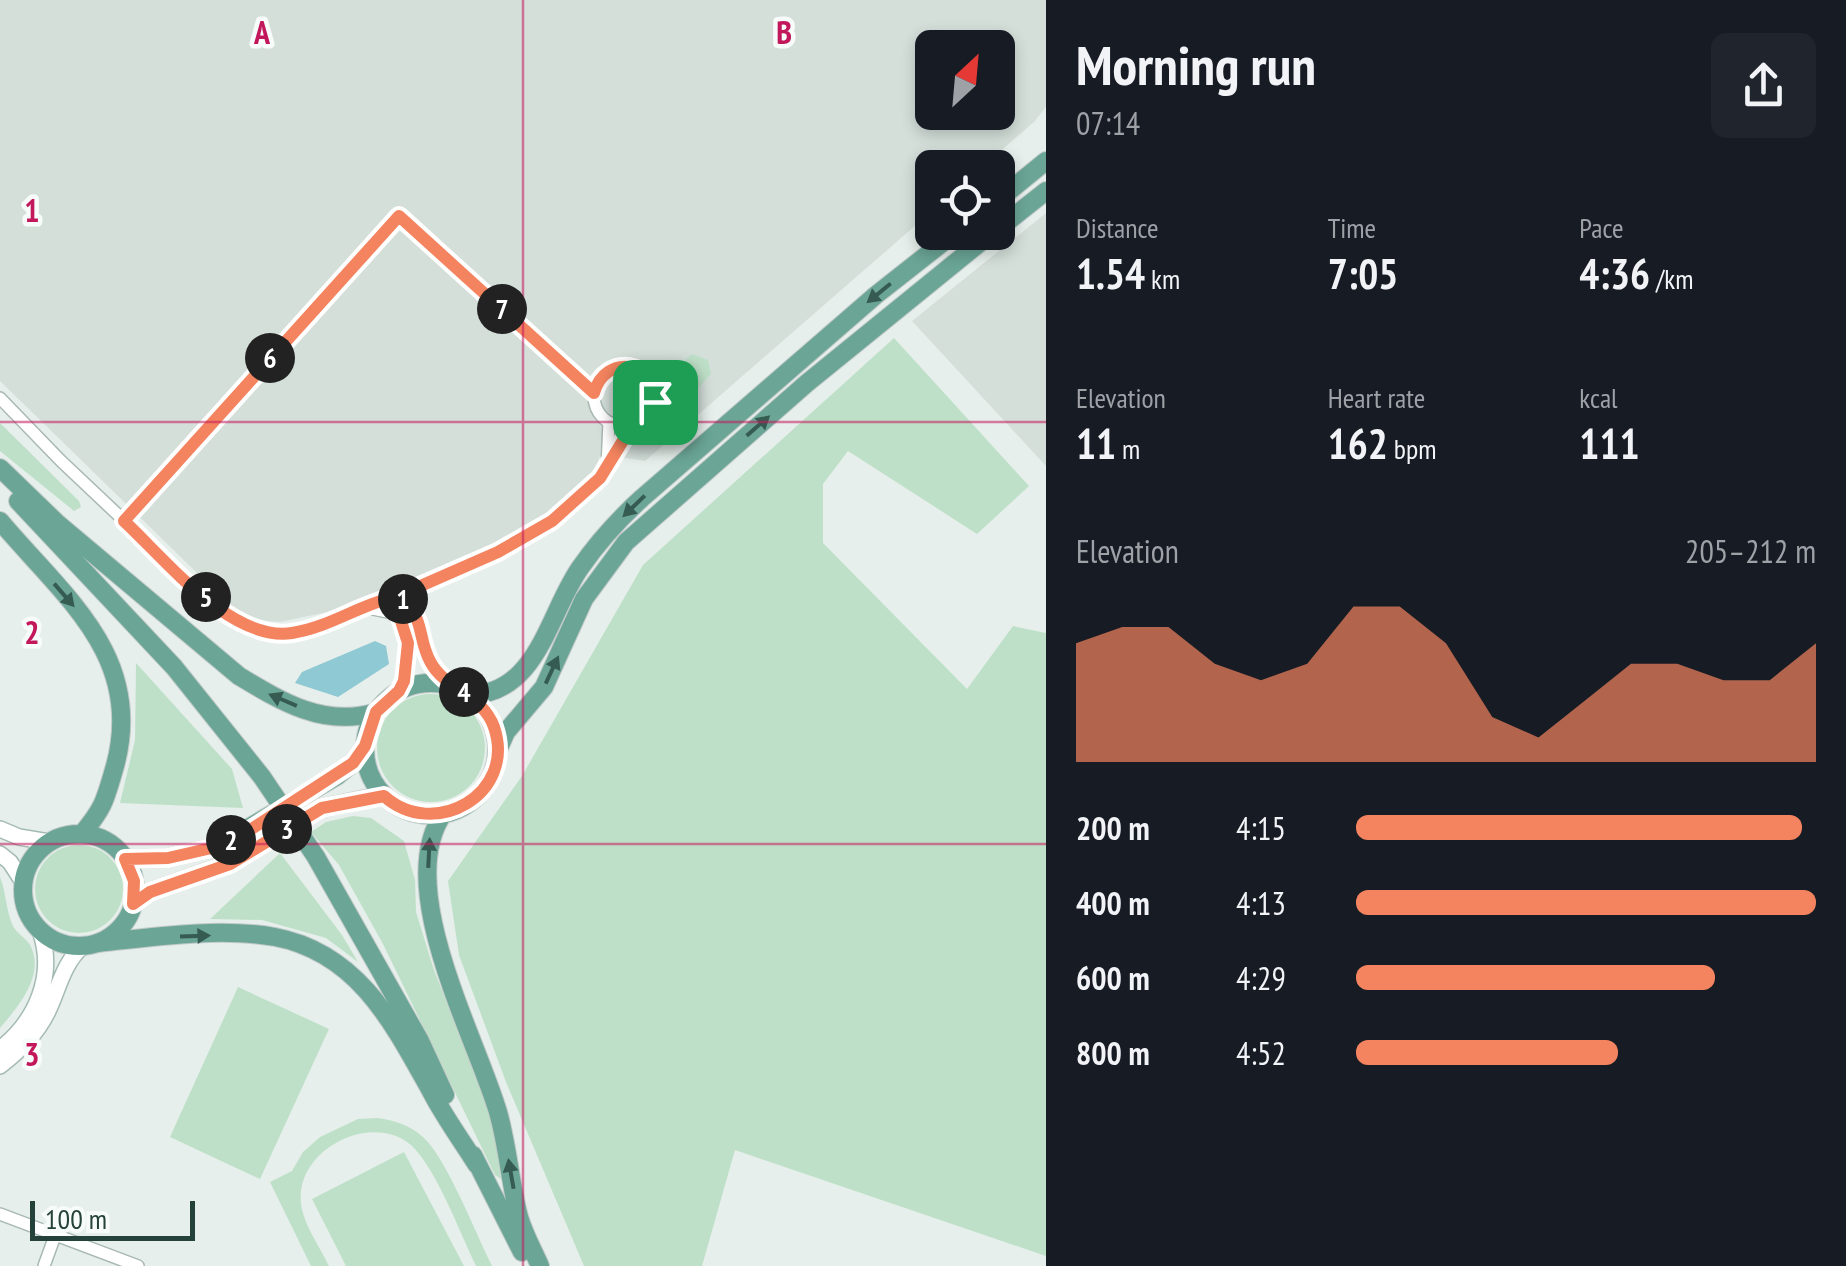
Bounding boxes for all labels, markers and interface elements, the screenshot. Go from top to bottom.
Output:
text: A [253,11,271,53]
text: B [776,11,792,53]
text: Morning run [1076,29,1316,100]
north arrow [915,30,1015,130]
map controls [915,30,1015,250]
button: share [1711,33,1816,138]
text: 07:14 [1076,102,1140,144]
button: locate [915,150,1015,250]
text: 1 [24,189,40,231]
text: Distance [1076,209,1159,246]
text: Time [1328,209,1376,246]
text: Pace [1579,209,1623,246]
text: 1.54 [1076,246,1145,301]
text: 7:05 [1328,246,1398,301]
text: 4:36 [1579,246,1650,301]
text: km [1145,260,1180,297]
text: /km [1650,260,1693,297]
one-way arrow [867,282,892,303]
pin: 7 [477,284,527,334]
text: 7 [495,290,509,327]
pin: 6 [245,333,295,383]
text: 6 [263,339,277,376]
pin [613,360,698,445]
icon: arrive [628,375,683,430]
text: Elevation [1076,379,1166,416]
text: Heart rate [1328,379,1425,416]
text: kcal [1579,379,1618,416]
one-way arrow [745,415,770,437]
text: 11 [1076,416,1116,471]
text: 162 [1328,416,1388,471]
text: 111 [1579,416,1640,471]
text: m [1116,430,1140,467]
text: bpm [1388,430,1436,467]
one-way arrow [622,494,646,517]
text: Elevation [1076,530,1179,572]
text: 205–212 m [1685,530,1816,572]
pin: 5 [181,572,231,622]
pin: 1 [378,574,428,624]
text: 5 [199,578,213,615]
text: 1 [396,580,410,617]
one-way arrow [52,582,74,607]
text: 2 [24,611,40,653]
one-way arrow [543,655,560,684]
pin: 4 [439,667,489,717]
text: 4 [457,673,471,710]
one-way arrow [268,692,298,708]
pin: 3 [262,804,312,854]
text: 200 m [1076,807,1150,849]
text: 4:15 [1236,807,1286,849]
text: 3 [280,810,294,847]
pin: 2 [206,815,256,865]
text: 2 [224,821,238,858]
one-way arrow [421,837,437,868]
text: 400 m [1076,882,1150,924]
text: 4:13 [1236,882,1286,924]
one-way arrow [180,928,212,944]
text: 600 m [1076,957,1150,999]
text: 4:29 [1236,957,1286,999]
text: 800 m [1076,1032,1150,1074]
text: 4:52 [1236,1032,1286,1074]
text: 3 [24,1033,40,1075]
one-way arrow [503,1158,518,1189]
scale bar [30,1196,195,1240]
text: 100 m [45,1200,107,1237]

